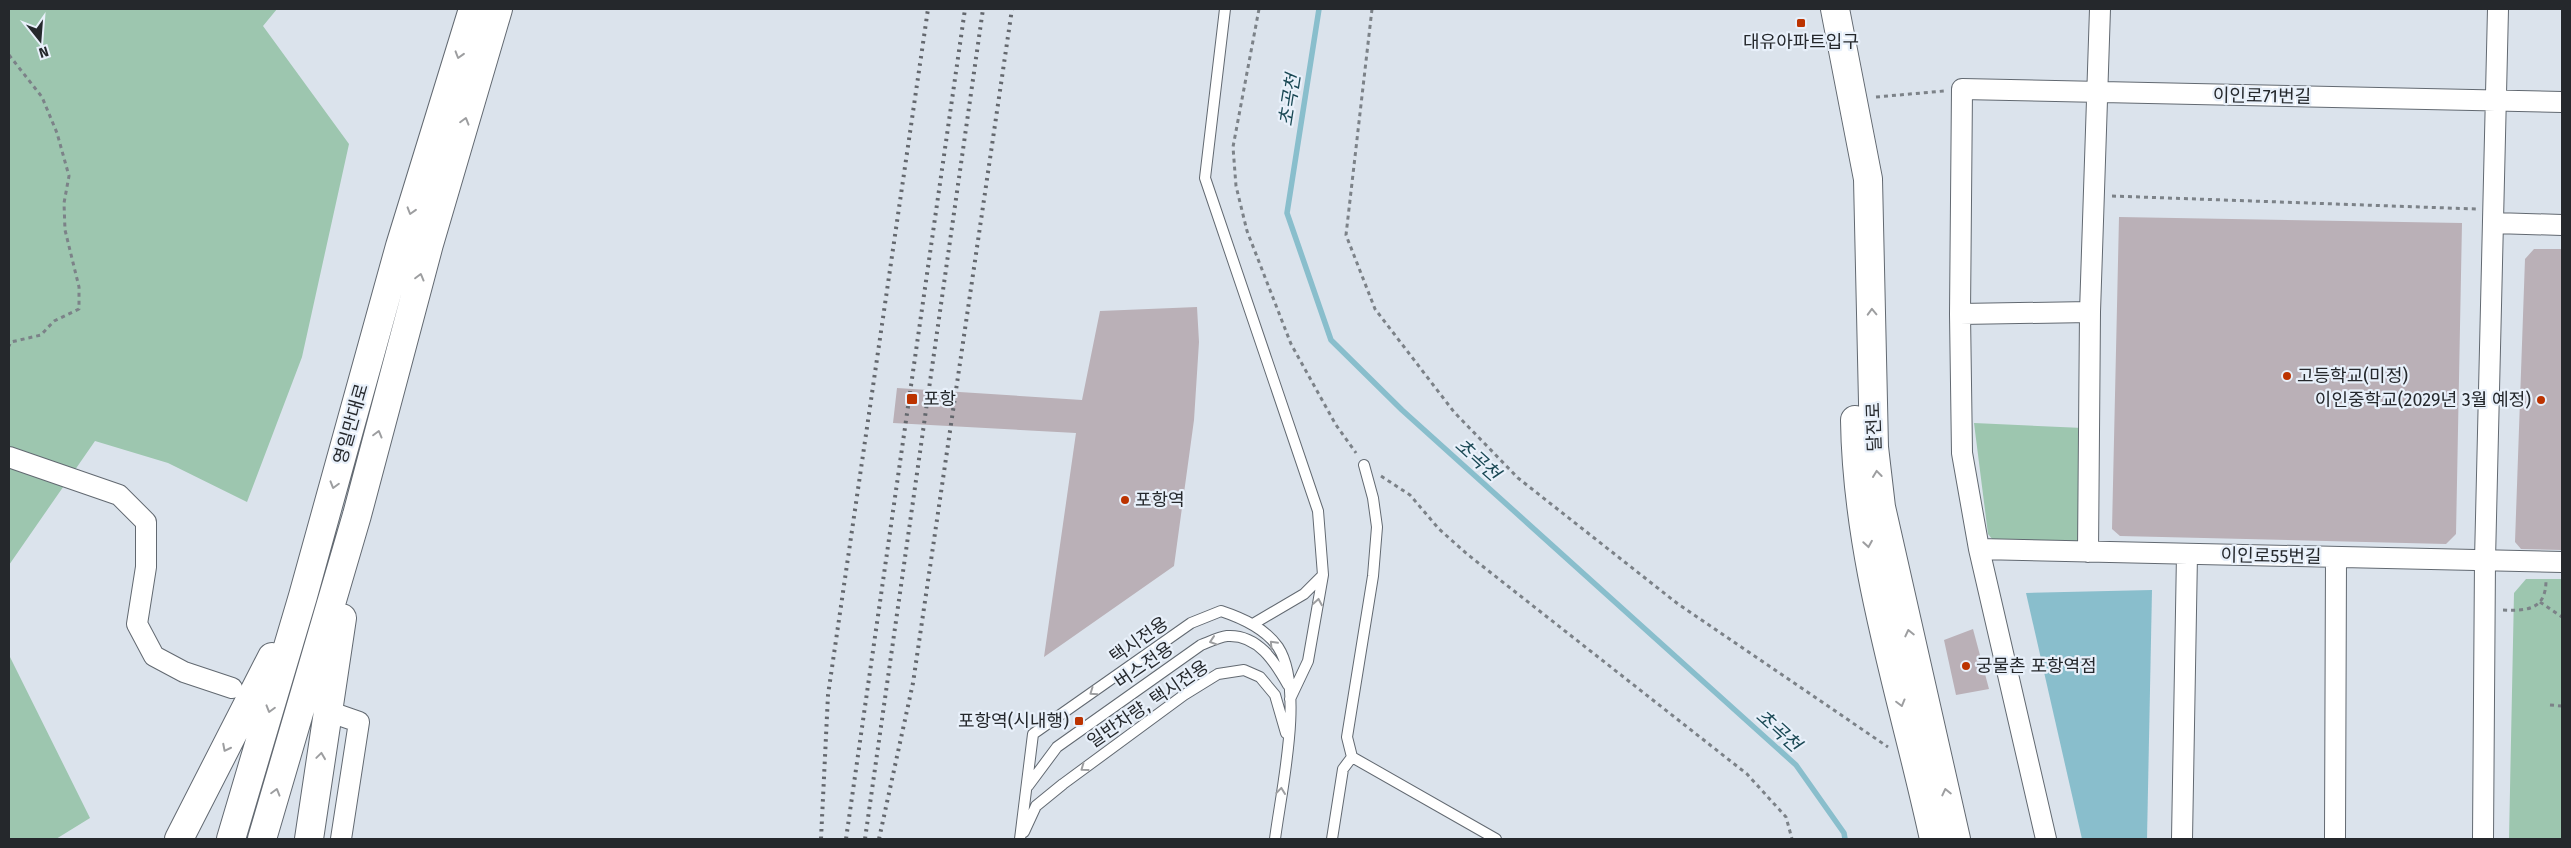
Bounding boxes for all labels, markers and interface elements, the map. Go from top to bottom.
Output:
north arrow [15,15,65,65]
marker: 대유아파트입구 [1795,17,1807,29]
place label: 대유아파트입구 [1743,31,1859,53]
text: N [37,42,51,61]
one-way arrow [454,51,464,59]
water label: 초곡천 [1274,71,1305,128]
street label: 이인로71번길 [2213,84,2311,108]
one-way arrow [460,118,470,126]
one-way arrow [407,206,417,214]
one-way arrow [414,273,425,282]
one-way arrow [1866,308,1877,316]
place label: 고등학교(미정) [2297,365,2408,387]
marker: 고등학교(미정) [2281,370,2293,382]
street label: 영일만대로 [329,381,373,467]
place label: 포항 [923,388,956,410]
place label: 이인중학교(2029년 3월 예정) [2315,389,2531,411]
marker: 포항 [905,392,919,406]
marker: 이인중학교(2029년 3월 예정) [2535,394,2547,406]
street label: 달전로 [1862,402,1886,452]
one-way arrow [373,431,383,439]
water label: 초곡천 [1450,433,1506,486]
one-way arrow [1872,470,1883,478]
one-way arrow [329,481,340,489]
place label: 포항역 [1135,489,1185,511]
marker: 포항역 [1119,494,1131,506]
one-way arrow [1862,540,1872,548]
street label: 이인로55번길 [2220,544,2322,568]
one-way arrow [1313,598,1323,607]
street label: 택시전용 [1106,612,1172,668]
one-way arrow [1904,629,1915,638]
one-way arrow [1209,635,1218,645]
street label: 버스전용 [1111,637,1177,693]
one-way arrow [1270,640,1279,649]
street label: 일반차량, 택시전용 [1083,655,1213,753]
place label: 궁물촌 포항역점 [1976,655,2097,677]
marker: 궁물촌 포항역점 [1960,660,1972,672]
one-way arrow [1089,686,1099,695]
one-way arrow [1895,699,1906,707]
one-way arrow [265,704,275,712]
water label: 초곡천 [1751,704,1807,757]
place label: 포항역(시내행) [958,710,1069,732]
marker: 포항역(시내행) [1073,715,1085,727]
one-way arrow [222,743,232,752]
one-way arrow [316,752,326,761]
one-way arrow [1080,762,1090,771]
one-way arrow [1275,787,1286,795]
one-way arrow [1941,787,1951,796]
one-way arrow [271,789,281,797]

